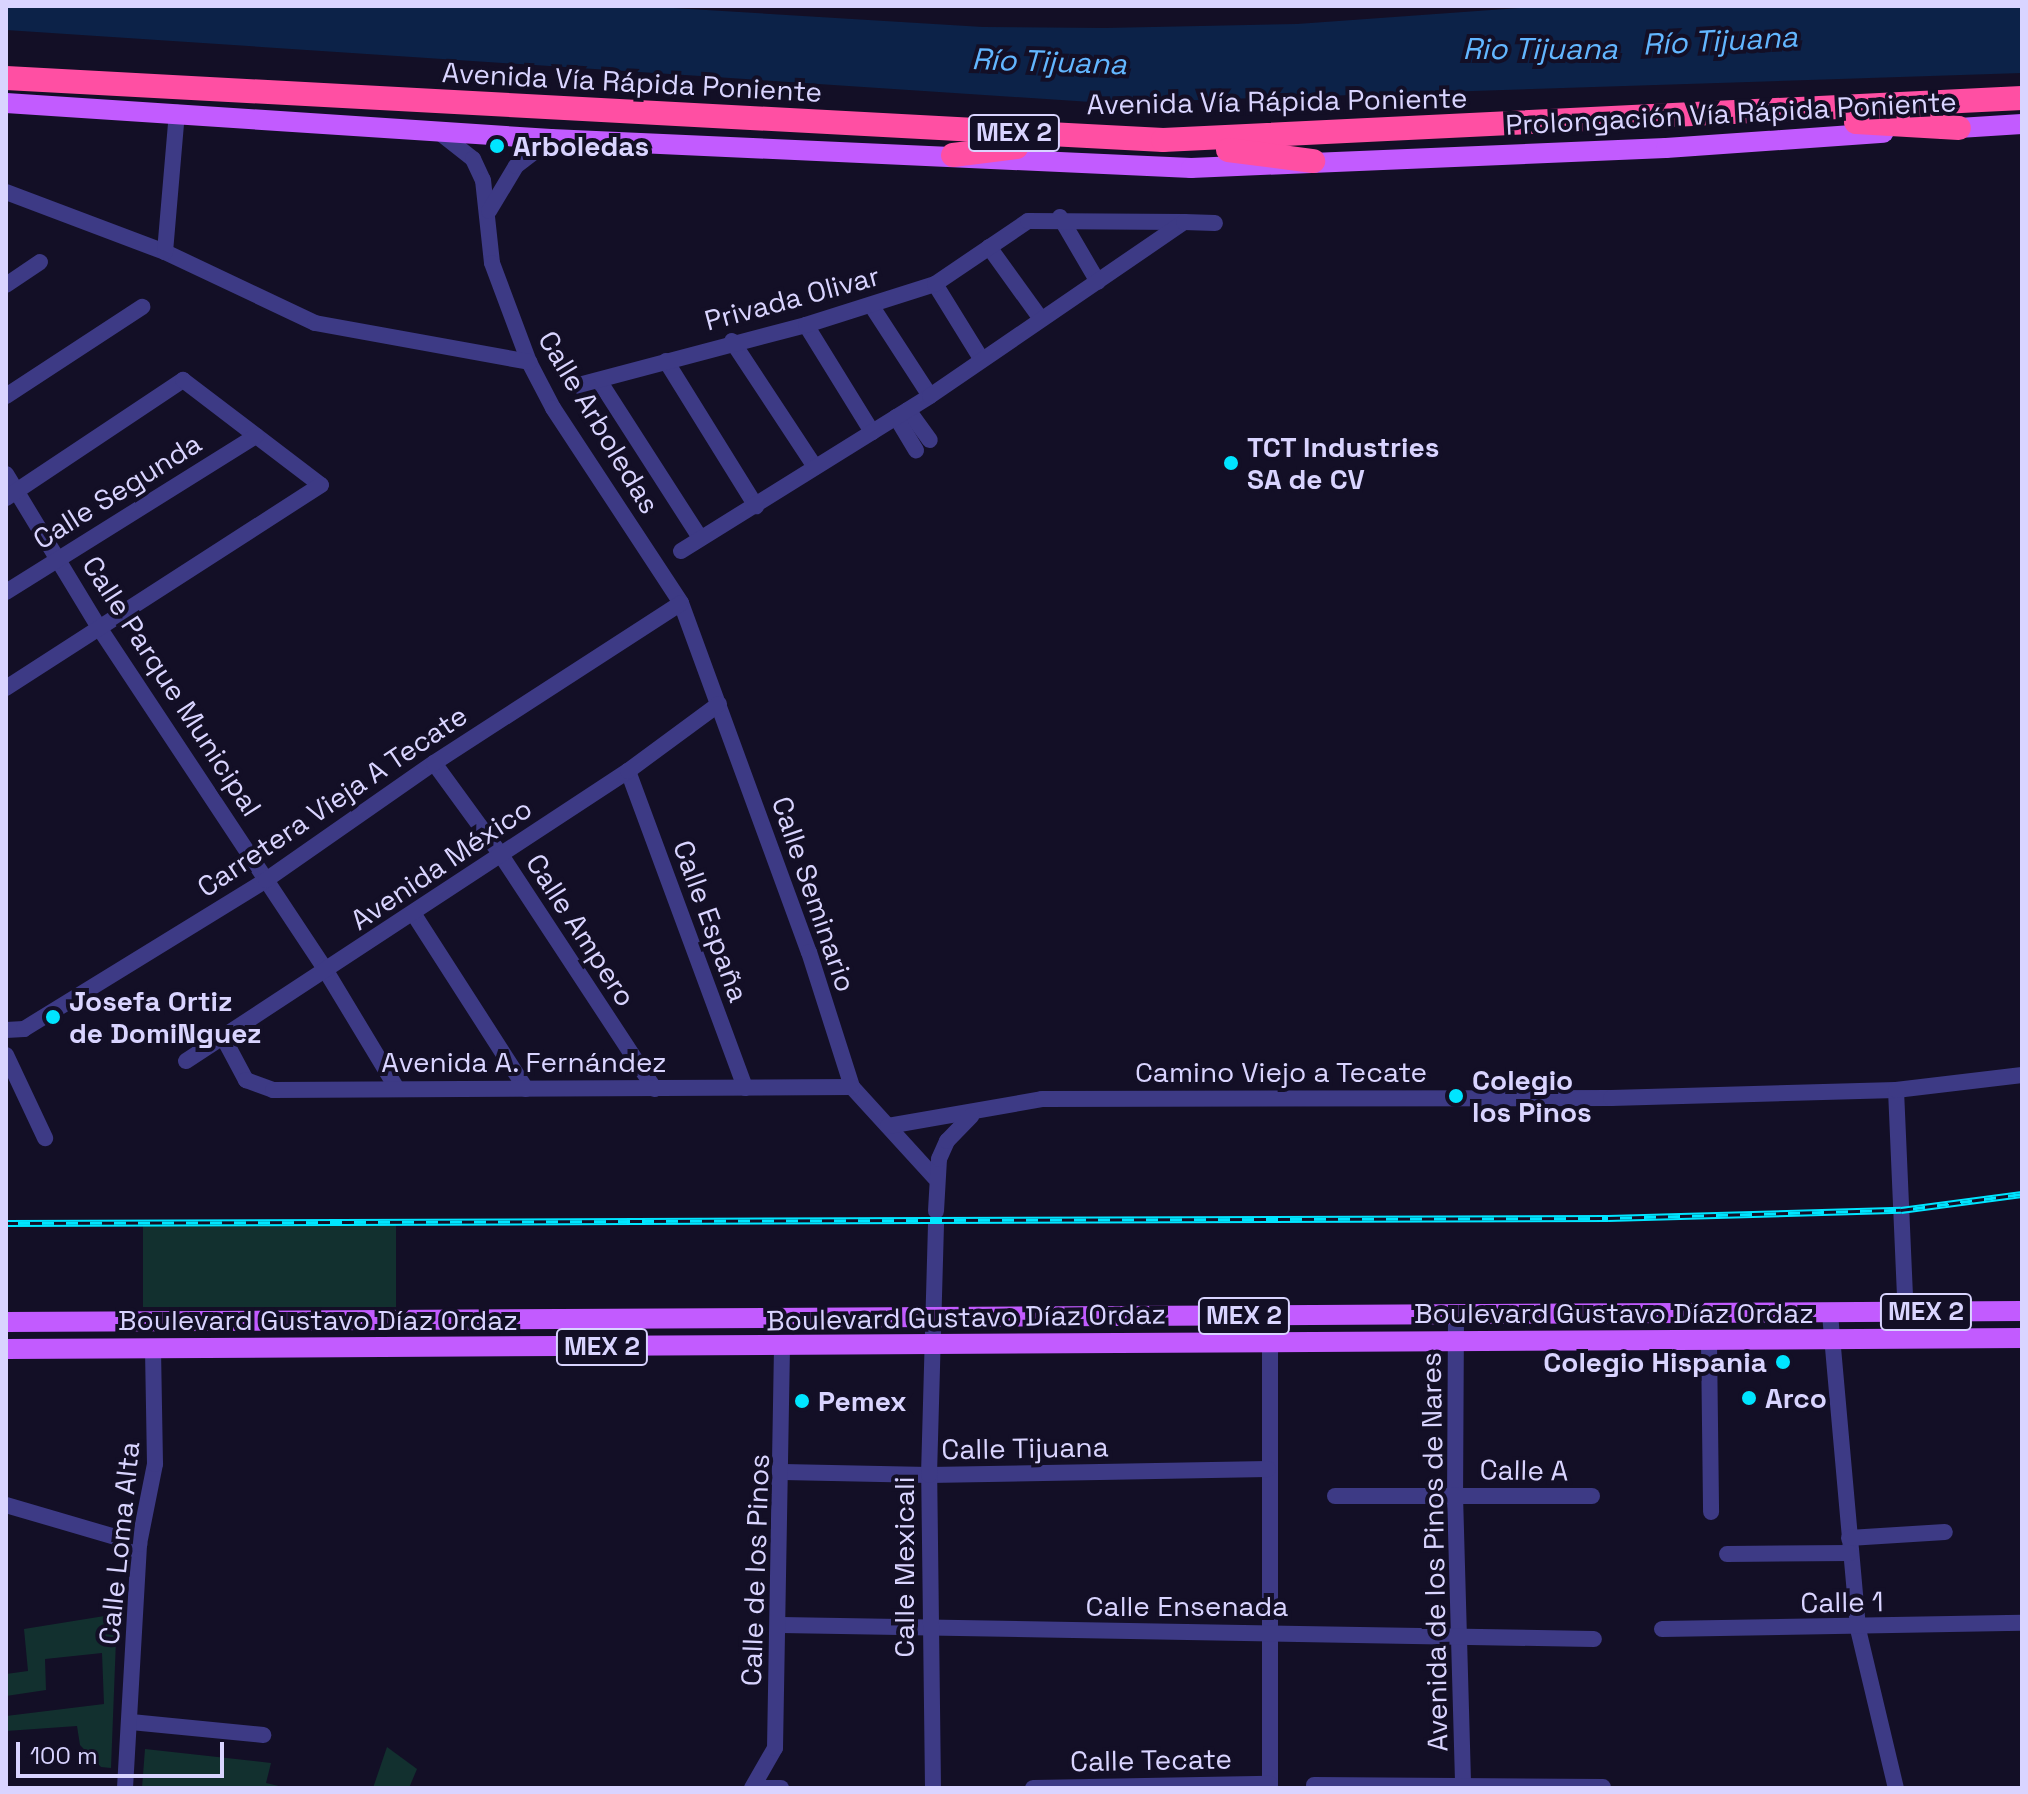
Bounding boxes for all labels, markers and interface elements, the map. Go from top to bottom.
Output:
water label: Río Tijuana [1641,19,1799,63]
water label: Rio Tijuana [1462,31,1618,67]
water label: Río Tijuana [970,41,1128,83]
street label: Avenida Vía Rápida Poniente [441,55,823,109]
street label: Avenida Vía Rápida Poniente [1086,81,1468,121]
street label: Prolongación Vía Rápida Poniente [1504,84,1958,142]
road number: MEX 2 [966,111,1062,155]
place label: Arboledas [513,129,649,163]
marker: Arboledas [488,137,506,155]
street label: Privada Olivar [701,259,883,337]
street label: Calle Arboledas [531,324,667,520]
street label: Calle Segunda [27,426,207,556]
place label: TCT Industries SA de CV [1247,430,1440,496]
marker: TCT Industries SA de CV [1222,454,1240,472]
street label: Calle Parque Municipal [75,550,269,822]
street label: Carretera Vieja A Tecate [190,698,474,904]
street label: Avenida México [344,791,538,937]
street label: Calle Seminario [765,792,863,996]
street label: Calle España [666,836,756,1006]
street label: Calle Ampero [519,847,643,1013]
place label: Josefa Ortiz de DomiNguez [69,984,262,1050]
marker: Josefa Ortiz de DomiNguez [44,1008,62,1026]
street label: Avenida A. Fernández [381,1045,667,1079]
street label: Camino Viejo a Tecate [1134,1055,1428,1089]
place label: Colegio los Pinos [1472,1063,1592,1129]
marker: Colegio los Pinos [1447,1087,1465,1105]
road number: MEX 2 [1878,1290,1974,1334]
road number: MEX 2 [1196,1294,1292,1338]
street label: Boulevard Gustavo Díaz Ordaz [1414,1296,1814,1330]
street label: Boulevard Gustavo Díaz Ordaz [766,1297,1166,1337]
street label: Boulevard Gustavo Díaz Ordaz [118,1303,518,1337]
road number: MEX 2 [554,1325,650,1369]
place label: Colegio Hispania [1543,1345,1767,1379]
street label: Avenida de los Pinos de Nares [1414,1352,1454,1752]
marker: Colegio Hispania [1774,1353,1792,1371]
place label: Arco [1765,1381,1827,1415]
place label: Pemex [818,1384,906,1418]
marker: Arco [1740,1389,1758,1407]
marker: Pemex [793,1392,811,1410]
street label: Calle Tijuana [941,1430,1109,1466]
street label: Calle Loma Alta [92,1439,146,1647]
street label: Calle A [1479,1452,1569,1488]
street label: Calle de los Pinos [734,1453,776,1687]
street label: Calle Mexicali [887,1476,921,1658]
street label: Calle 1 [1800,1584,1884,1620]
street label: Calle Ensenada [1086,1589,1288,1623]
scale bar [20,1726,228,1776]
text: 100 m [30,1740,98,1771]
street label: Calle Tecate [1069,1742,1233,1778]

